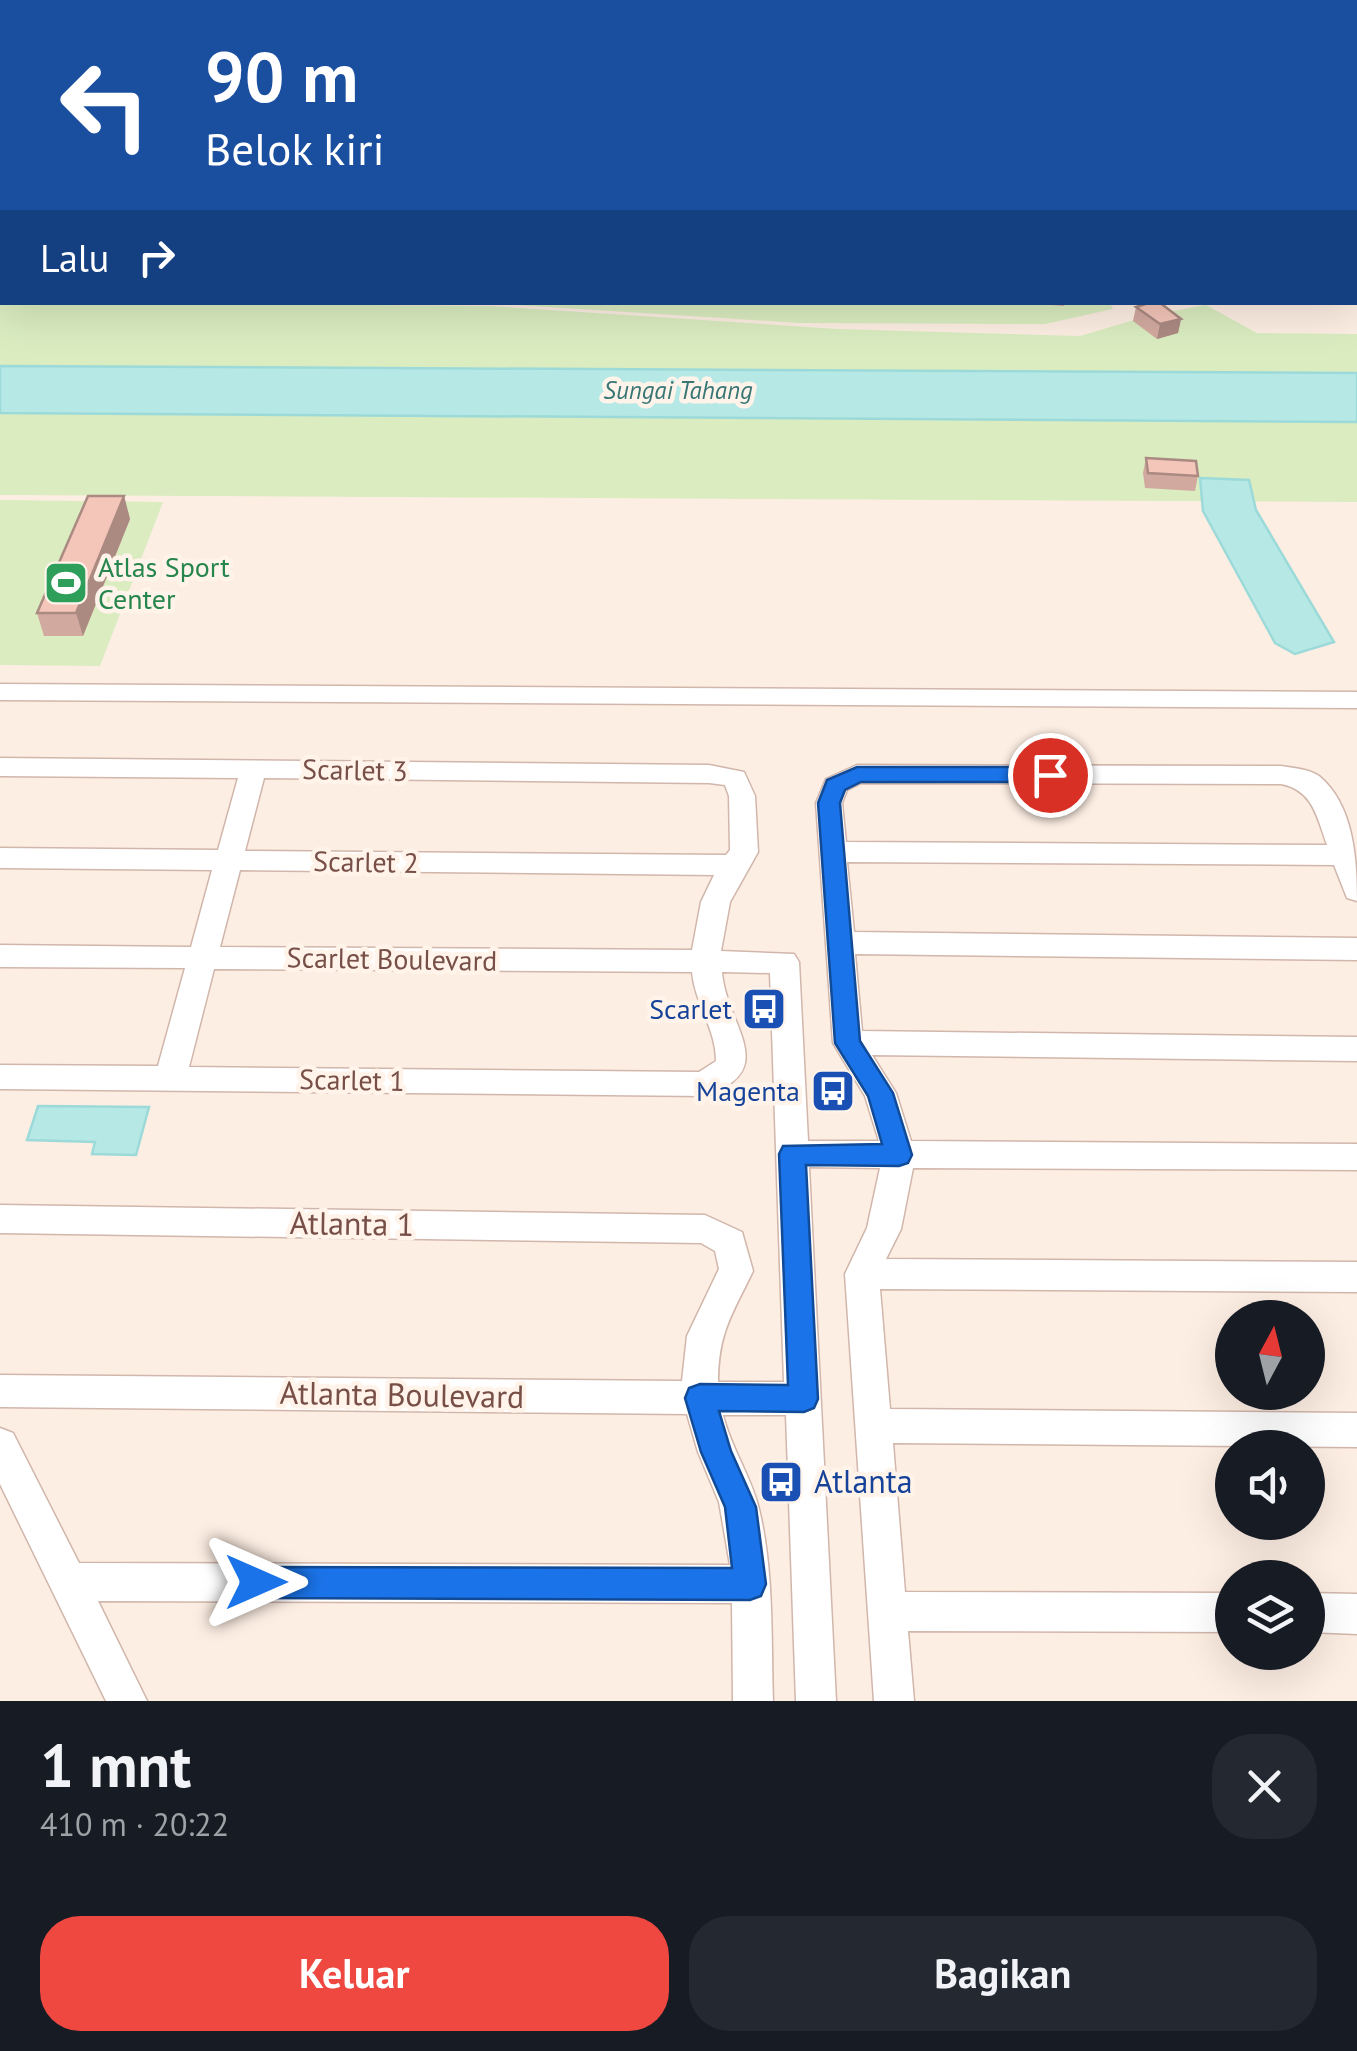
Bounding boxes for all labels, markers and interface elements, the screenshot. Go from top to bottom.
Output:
text: 90 m [205,31,358,121]
icon: left [40,40,170,170]
text: Belok kiri [205,119,385,177]
icon: right [129,230,184,285]
text: Lalu [40,233,109,282]
water label: Sungai Tahang [603,374,753,406]
place label: Atlas Sport Center [98,548,230,617]
sports icon: Atlas Sport Center [43,560,89,606]
pin [1008,733,1093,818]
icon: arrive [1023,748,1078,803]
street label: Scarlet 3 [302,750,408,789]
street label: Scarlet 2 [313,842,419,881]
street label: Scarlet Boulevard [286,938,498,979]
bus stop icon: Scarlet [741,986,787,1032]
place label: Scarlet [649,990,733,1027]
street label: Scarlet 1 [299,1060,405,1099]
bus stop icon: Magenta [810,1068,856,1114]
place label: Magenta [696,1072,800,1109]
street label: Atlanta 1 [289,1201,415,1245]
north arrow [1215,1300,1325,1410]
map controls [1215,1300,1325,1670]
street label: Atlanta Boulevard [279,1371,525,1417]
button: sound [1215,1430,1325,1540]
bus stop icon: Atlanta [758,1459,804,1505]
place label: Atlanta [814,1460,913,1502]
position arrow [204,1530,308,1634]
button: layers [1215,1560,1325,1670]
text: 1 mnt [40,1726,191,1804]
button: close [1212,1734,1317,1839]
text: 410 m · 20:22 [40,1803,229,1845]
button: Keluar [40,1916,669,2031]
button: Bagikan [689,1916,1317,2031]

